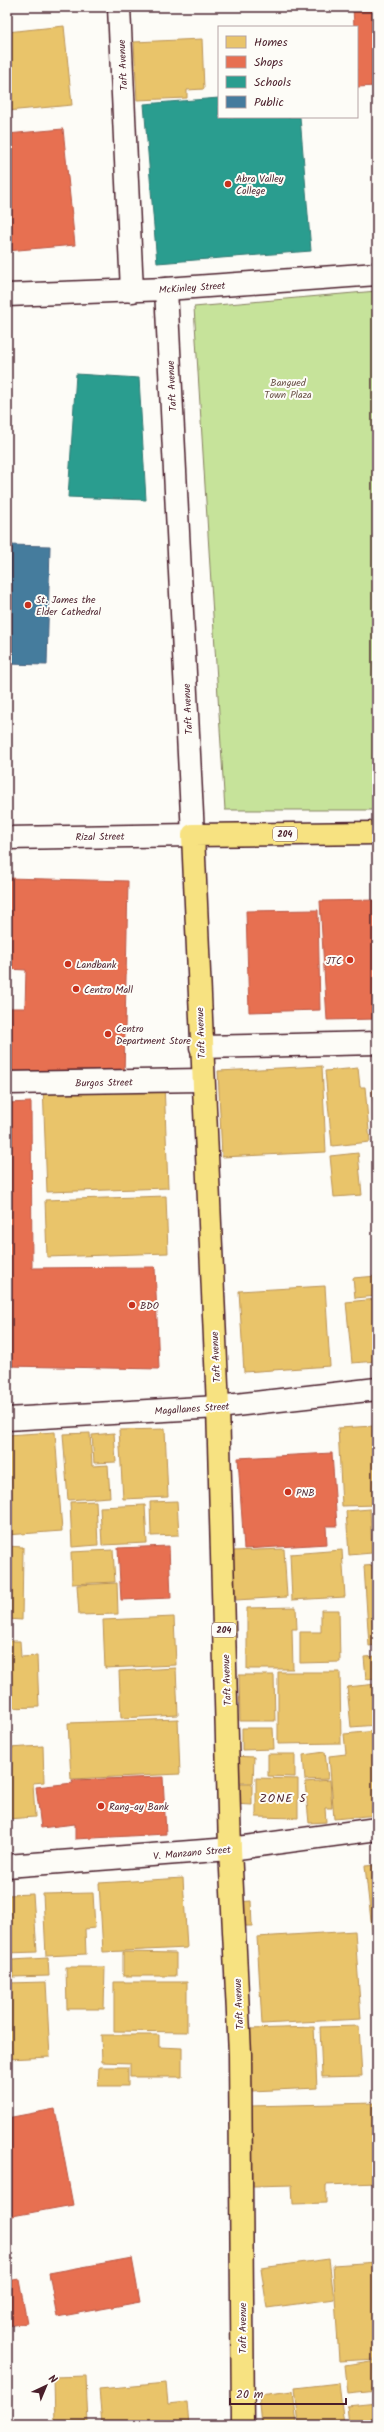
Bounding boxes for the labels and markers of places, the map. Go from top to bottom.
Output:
place label: Abra Valley College [236,171,284,199]
marker: Abra Valley College [223,179,233,189]
place label: St. James the Elder Cathedral [36,592,102,620]
marker: St. James the Elder Cathedral [23,600,33,610]
place label: JTC [326,953,342,969]
marker: JTC [345,955,355,965]
place label: Landbank [76,957,117,973]
marker: Landbank [63,959,73,969]
place label: Centro Mall [84,982,134,998]
marker: Centro Mall [71,984,81,994]
place label: Centro Department Store [116,1021,191,1049]
marker: Centro Department Store [103,1029,113,1039]
place label: BDO [140,1298,159,1314]
marker: BDO [127,1300,137,1310]
place label: PNB [296,1485,315,1501]
marker: PNB [283,1487,293,1497]
place label: Rang-ay Bank [109,1799,169,1815]
marker: Rang-ay Bank [96,1801,106,1811]

